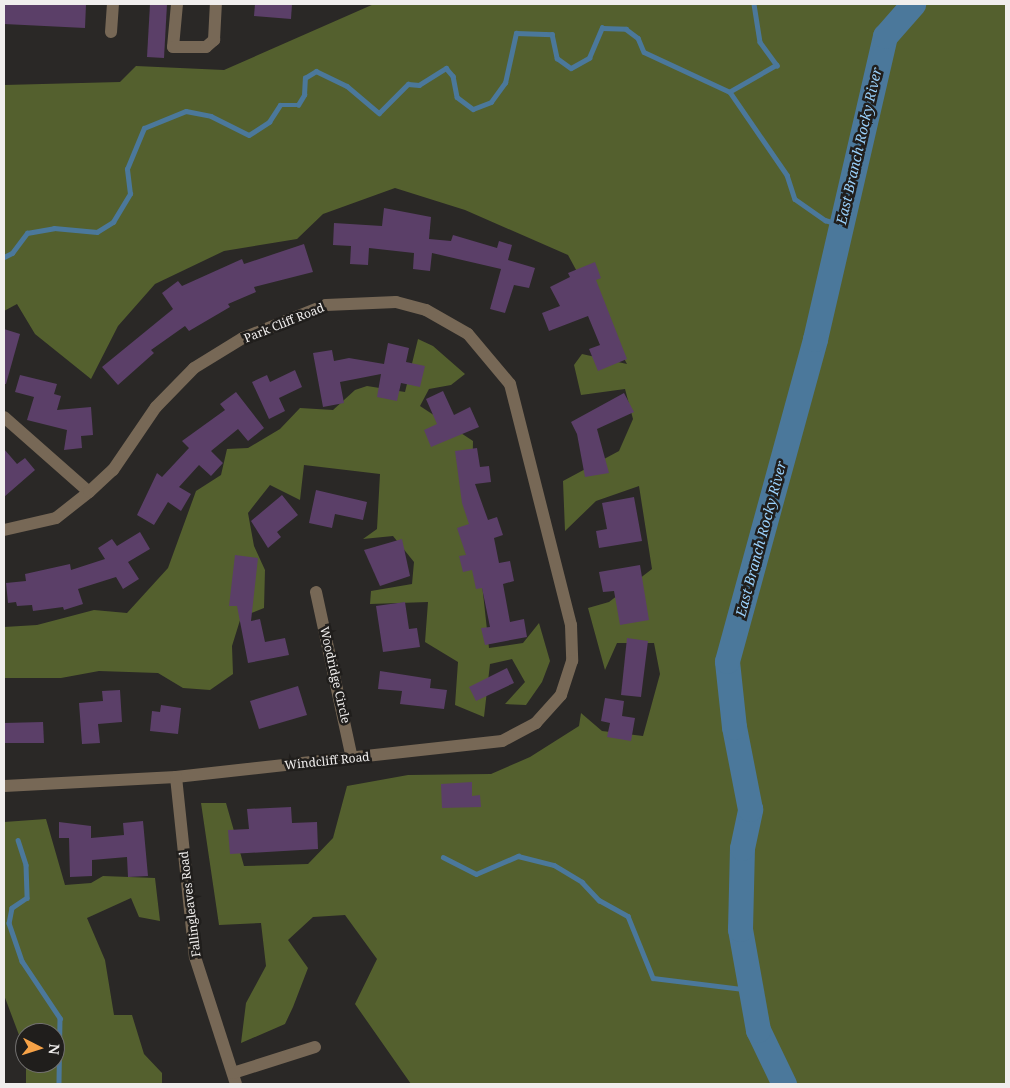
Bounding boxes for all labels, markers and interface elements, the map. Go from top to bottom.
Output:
water label: East Branch Rocky River [833,66,885,226]
street label: Park Cliff Road [242,300,326,346]
water label: East Branch Rocky River [732,459,790,619]
street label: Woodridge Circle [317,625,353,725]
street label: Windcliff Road [284,749,370,773]
street label: Fallingleaves Road [176,850,204,958]
north arrow [15,1023,65,1073]
text: N [45,1043,64,1056]

